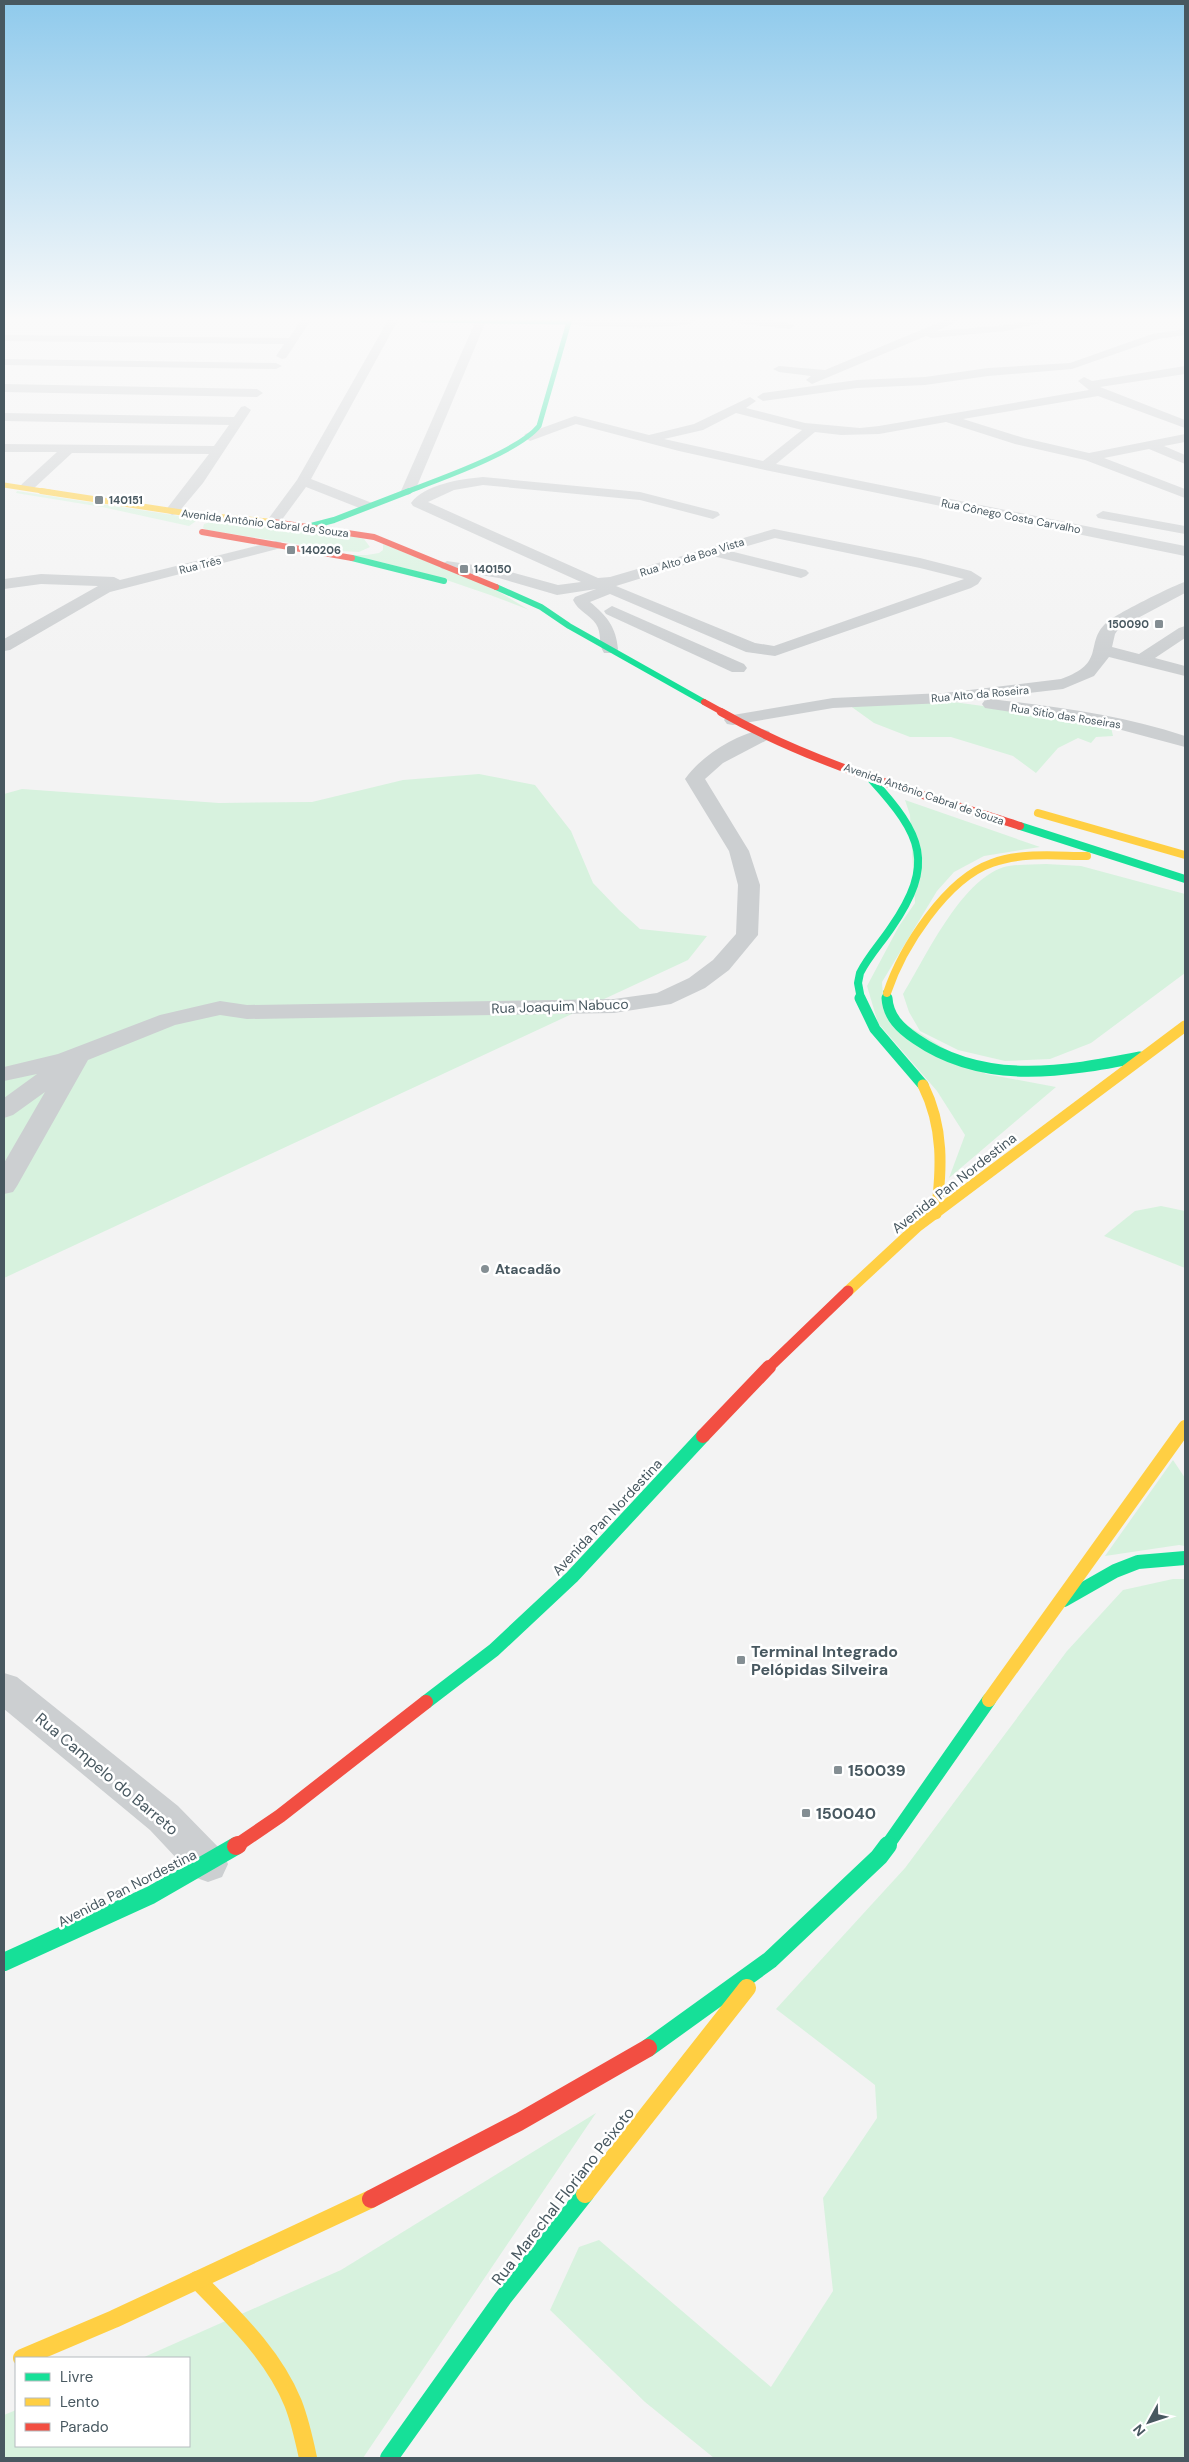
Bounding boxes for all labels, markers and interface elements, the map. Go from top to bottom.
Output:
place label: 140151 [109,493,143,507]
marker: 140151 [93,494,105,506]
street label: Rua Cônego Costa Carvalho [940,496,1082,536]
street label: Avenida Antônio Cabral de Souza [181,506,349,540]
street label: Rua Alto da Boa Vista [638,534,746,580]
place label: 140206 [301,543,341,557]
marker: 140206 [285,544,297,556]
street label: Rua Três [177,553,223,577]
place label: 140150 [474,562,512,576]
marker: 140150 [458,563,470,575]
place label: 150090 [1108,617,1149,631]
marker: 150090 [1153,618,1165,630]
street label: Rua Alto da Roseira [931,683,1029,705]
street label: Rua Sítio das Roseiras [1010,700,1122,732]
street label: Avenida Antônio Cabral de Souza [842,760,1006,828]
street label: Rua Joaquim Nabuco [491,995,629,1017]
street label: Avenida Pan Nordestina [888,1129,1020,1237]
place label: Atacadão [495,1260,561,1278]
marker: Atacadão [479,1263,491,1275]
street label: Avenida Pan Nordestina [548,1455,666,1579]
place label: Terminal Integrado Pelópidas Silveira [751,1641,898,1680]
marker: Terminal Integrado Pelópidas Silveira [735,1654,747,1666]
street label: Rua Campelo do Barreto [31,1708,183,1840]
place label: 150039 [848,1760,906,1781]
marker: 150039 [832,1764,844,1776]
place label: 150040 [816,1803,876,1824]
marker: 150040 [800,1807,812,1819]
street label: Avenida Pan Nordestina [55,1845,199,1931]
street label: Rua Marechal Floriano Peixoto [487,2103,639,2289]
legend [15,2357,190,2447]
text: Livre [60,2367,93,2387]
text: Lento [60,2392,99,2412]
north arrow [1124,2397,1174,2447]
text: Parado [60,2417,109,2437]
text: N [1129,2421,1149,2440]

